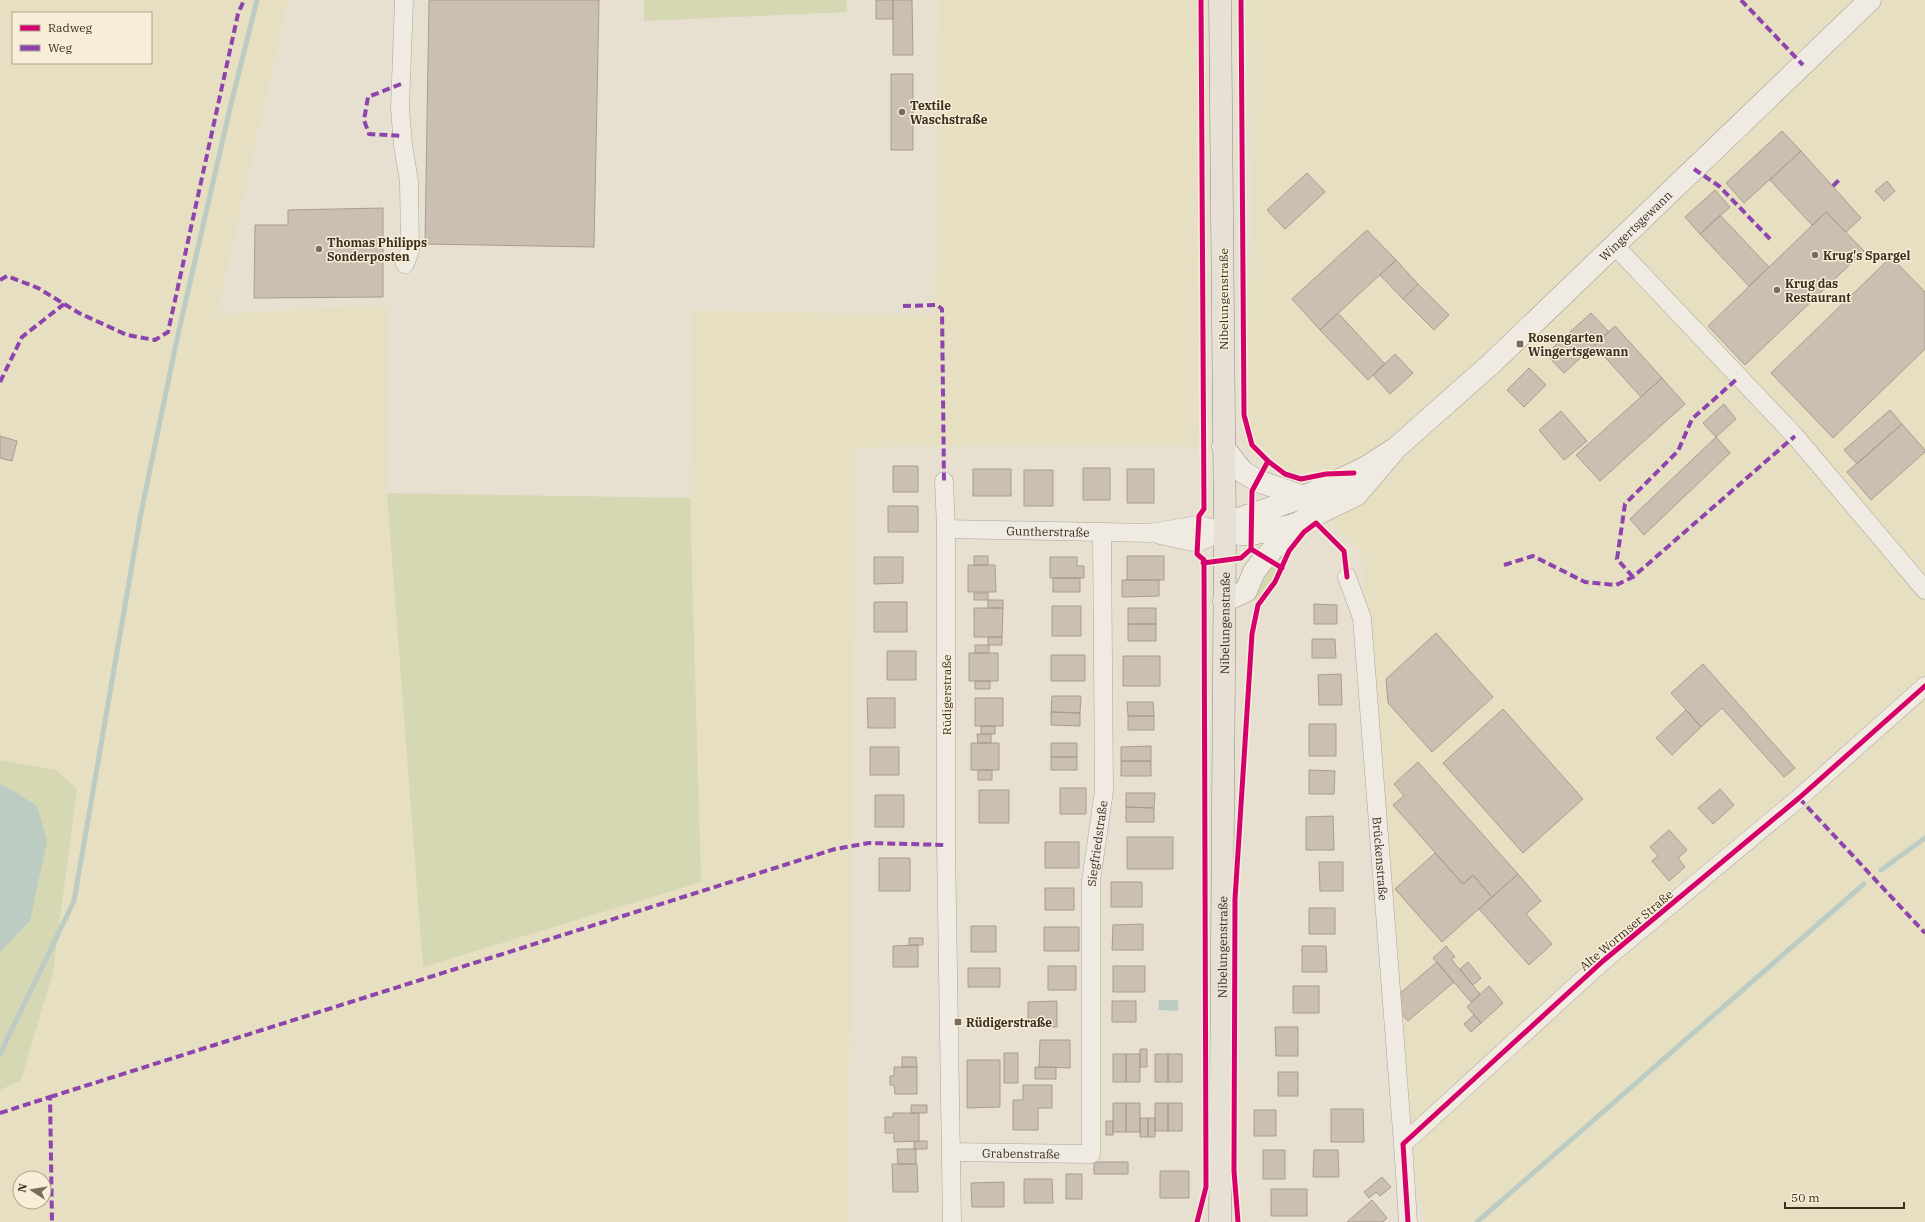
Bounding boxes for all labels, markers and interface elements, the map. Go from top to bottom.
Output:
legend [12,12,152,64]
text: Radweg [48,20,93,35]
text: Weg [48,40,73,55]
place label: Textile Waschstraße [910,98,988,127]
marker: Textile Waschstraße [897,107,907,117]
street label: Wingertsgewann [1596,187,1675,264]
place label: Thomas Philipps Sonderposten [327,235,427,264]
marker: Thomas Philipps Sonderposten [314,244,324,254]
street label: Nibelungenstraße [1216,248,1231,350]
place label: Krug's Spargel [1823,248,1911,263]
marker: Krug's Spargel [1810,250,1820,260]
place label: Krug das Restaurant [1785,276,1851,305]
marker: Krug das Restaurant [1772,285,1782,295]
place label: Rosengarten Wingertsgewann [1528,330,1629,359]
marker: Rosengarten Wingertsgewann [1515,339,1525,349]
street label: Guntherstraße [1006,523,1090,539]
street label: Nibelungenstraße [1216,572,1232,674]
street label: Rüdigerstraße [939,655,954,735]
street label: Siegfriedstraße [1084,799,1110,886]
street label: Brückenstraße [1370,816,1392,901]
street label: Alte Wormser Straße [1576,887,1676,973]
street label: Nibelungenstraße [1214,896,1230,998]
place label: Rüdigerstraße [966,1015,1052,1030]
marker: Rüdigerstraße [953,1017,963,1027]
street label: Grabenstraße [982,1145,1060,1161]
north arrow [12,1170,52,1210]
text: N [14,1182,30,1194]
scale bar [1785,1184,1904,1210]
text: 50 m [1791,1190,1820,1205]

